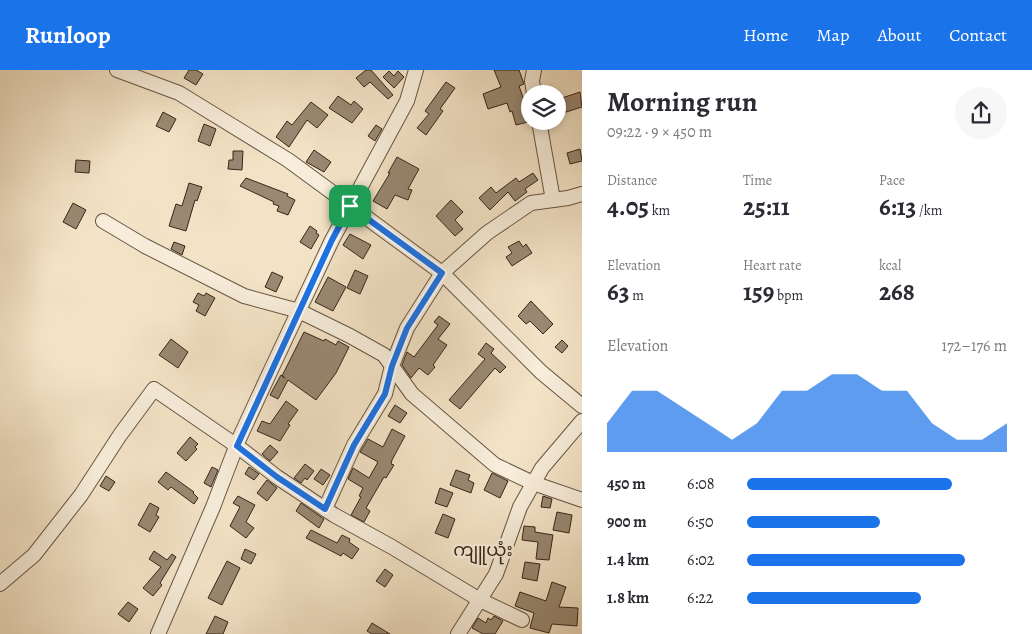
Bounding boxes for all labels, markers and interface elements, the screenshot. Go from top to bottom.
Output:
text: Runloop [25,19,111,51]
text: Home [743,23,788,47]
text: Map [816,23,849,47]
text: About [877,23,921,47]
text: Contact [949,23,1007,47]
text: Morning run [607,83,757,121]
map controls [521,85,566,130]
button: layers [521,85,566,130]
button: share [955,87,1007,139]
text: 09:22 · 9 × 450 m [607,121,712,143]
text: Distance [607,171,657,190]
text: Time [743,171,772,190]
text: Pace [879,171,905,190]
pin [329,185,371,227]
text: 4.05 [607,190,649,224]
text: 25:11 [743,190,790,224]
text: 6:13 [879,190,916,224]
icon: arrive [336,192,364,220]
text: km [649,201,670,220]
text: /km [916,201,942,220]
text: Elevation [607,256,661,275]
text: Heart rate [743,256,801,275]
text: kcal [879,256,901,275]
text: 63 [607,275,629,309]
text: 159 [743,275,774,309]
text: 268 [879,275,915,309]
text: m [629,286,644,305]
text: bpm [774,286,803,305]
text: Elevation [607,335,668,357]
text: 172–176 m [941,335,1007,357]
text: 450 m [607,473,646,495]
text: 6:08 [687,473,715,495]
text: 900 m [607,511,647,533]
text: 6:50 [687,511,714,533]
district label: ကျူယုံး [453,538,513,565]
text: 1.4 km [607,549,649,571]
text: 6:02 [687,549,714,571]
text: 1.8 km [607,587,649,609]
text: 6:22 [687,587,713,609]

